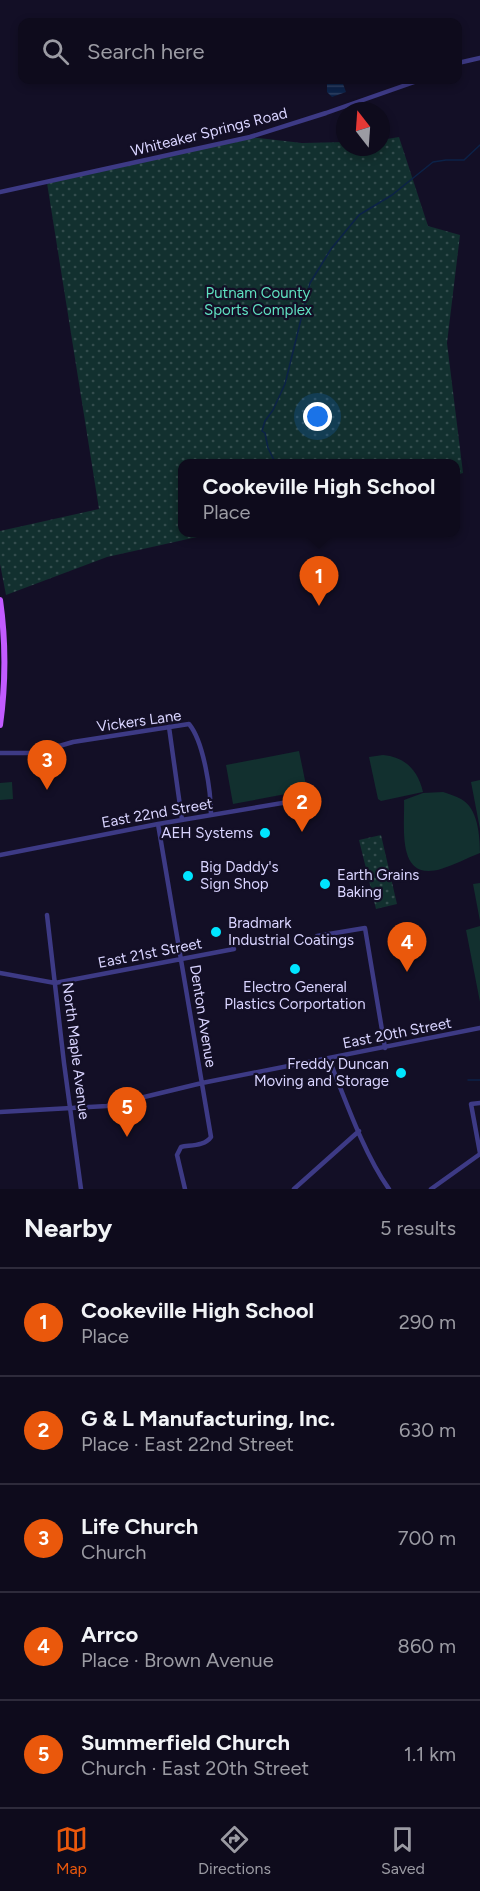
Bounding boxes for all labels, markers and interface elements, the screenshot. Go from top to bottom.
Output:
search box [18,18,462,84]
icon: search [39,35,72,68]
text: Search here [87,38,205,65]
north arrow [336,102,390,156]
street label: Whiteaker Springs Road [129,104,289,160]
park label: Putnam County Sports Complex [204,284,312,319]
your location [303,402,332,431]
popup [178,459,460,537]
text: Cookeville High School [203,473,435,500]
text: Place [203,500,250,524]
pin: 1 [300,556,338,606]
street label: Vickers Lane [96,706,182,736]
pin: 3 [28,740,66,790]
pin: 2 [282,782,322,832]
street label: East 22nd Street [100,794,214,832]
place label: AEH Systems [161,824,253,842]
marker: AEH Systems [258,826,272,840]
place label: Big Daddy's Sign Shop [200,858,279,893]
place label: Earth Grains Baking [337,866,419,901]
marker: Big Daddy's Sign Shop [181,869,195,883]
marker: Earth Grains Baking [318,877,332,891]
place label: Bradmark Industrial Coatings [228,914,354,949]
pin: 4 [388,922,426,972]
marker: Bradmark Industrial Coatings [209,925,223,939]
street label: East 21st Street [96,934,204,972]
marker: Electro General Plastics Corportation [288,962,302,976]
street label: Denton Avenue [186,963,220,1069]
place label: Electro General Plastics Corportation [224,978,366,1013]
street label: North Maple Avenue [59,981,93,1121]
street label: East 20th Street [341,1014,453,1052]
place label: Freddy Duncan Moving and Storage [254,1055,389,1090]
marker: Freddy Duncan Moving and Storage [394,1066,408,1080]
pin: 5 [108,1088,146,1137]
text: Nearby [24,1212,112,1244]
text: 5 results [380,1216,456,1240]
text: Cookeville High School [81,1297,314,1324]
text: 1 [39,1310,48,1334]
text: 290 m [399,1310,456,1334]
text: Place [81,1324,129,1348]
text: G & L Manufacturing, Inc. [81,1405,335,1432]
text: 2 [38,1418,49,1442]
text: 630 m [399,1418,456,1442]
text: Place · East 22nd Street [81,1432,294,1456]
text: Life Church [81,1513,198,1540]
text: 3 [38,1526,49,1550]
text: 700 m [398,1526,456,1550]
text: Church [81,1540,146,1564]
text: Arrco [81,1621,138,1648]
text: 4 [37,1634,50,1658]
text: 860 m [398,1634,456,1658]
text: Place · Brown Avenue [81,1648,274,1672]
text: Summerfield Church [81,1729,290,1756]
text: 5 [38,1742,49,1766]
text: 1.1 km [404,1742,456,1766]
text: Church · East 20th Street [81,1756,309,1780]
tab: Map [55,1823,88,1878]
tab: Directions [198,1823,271,1878]
tab: Saved [381,1823,425,1878]

